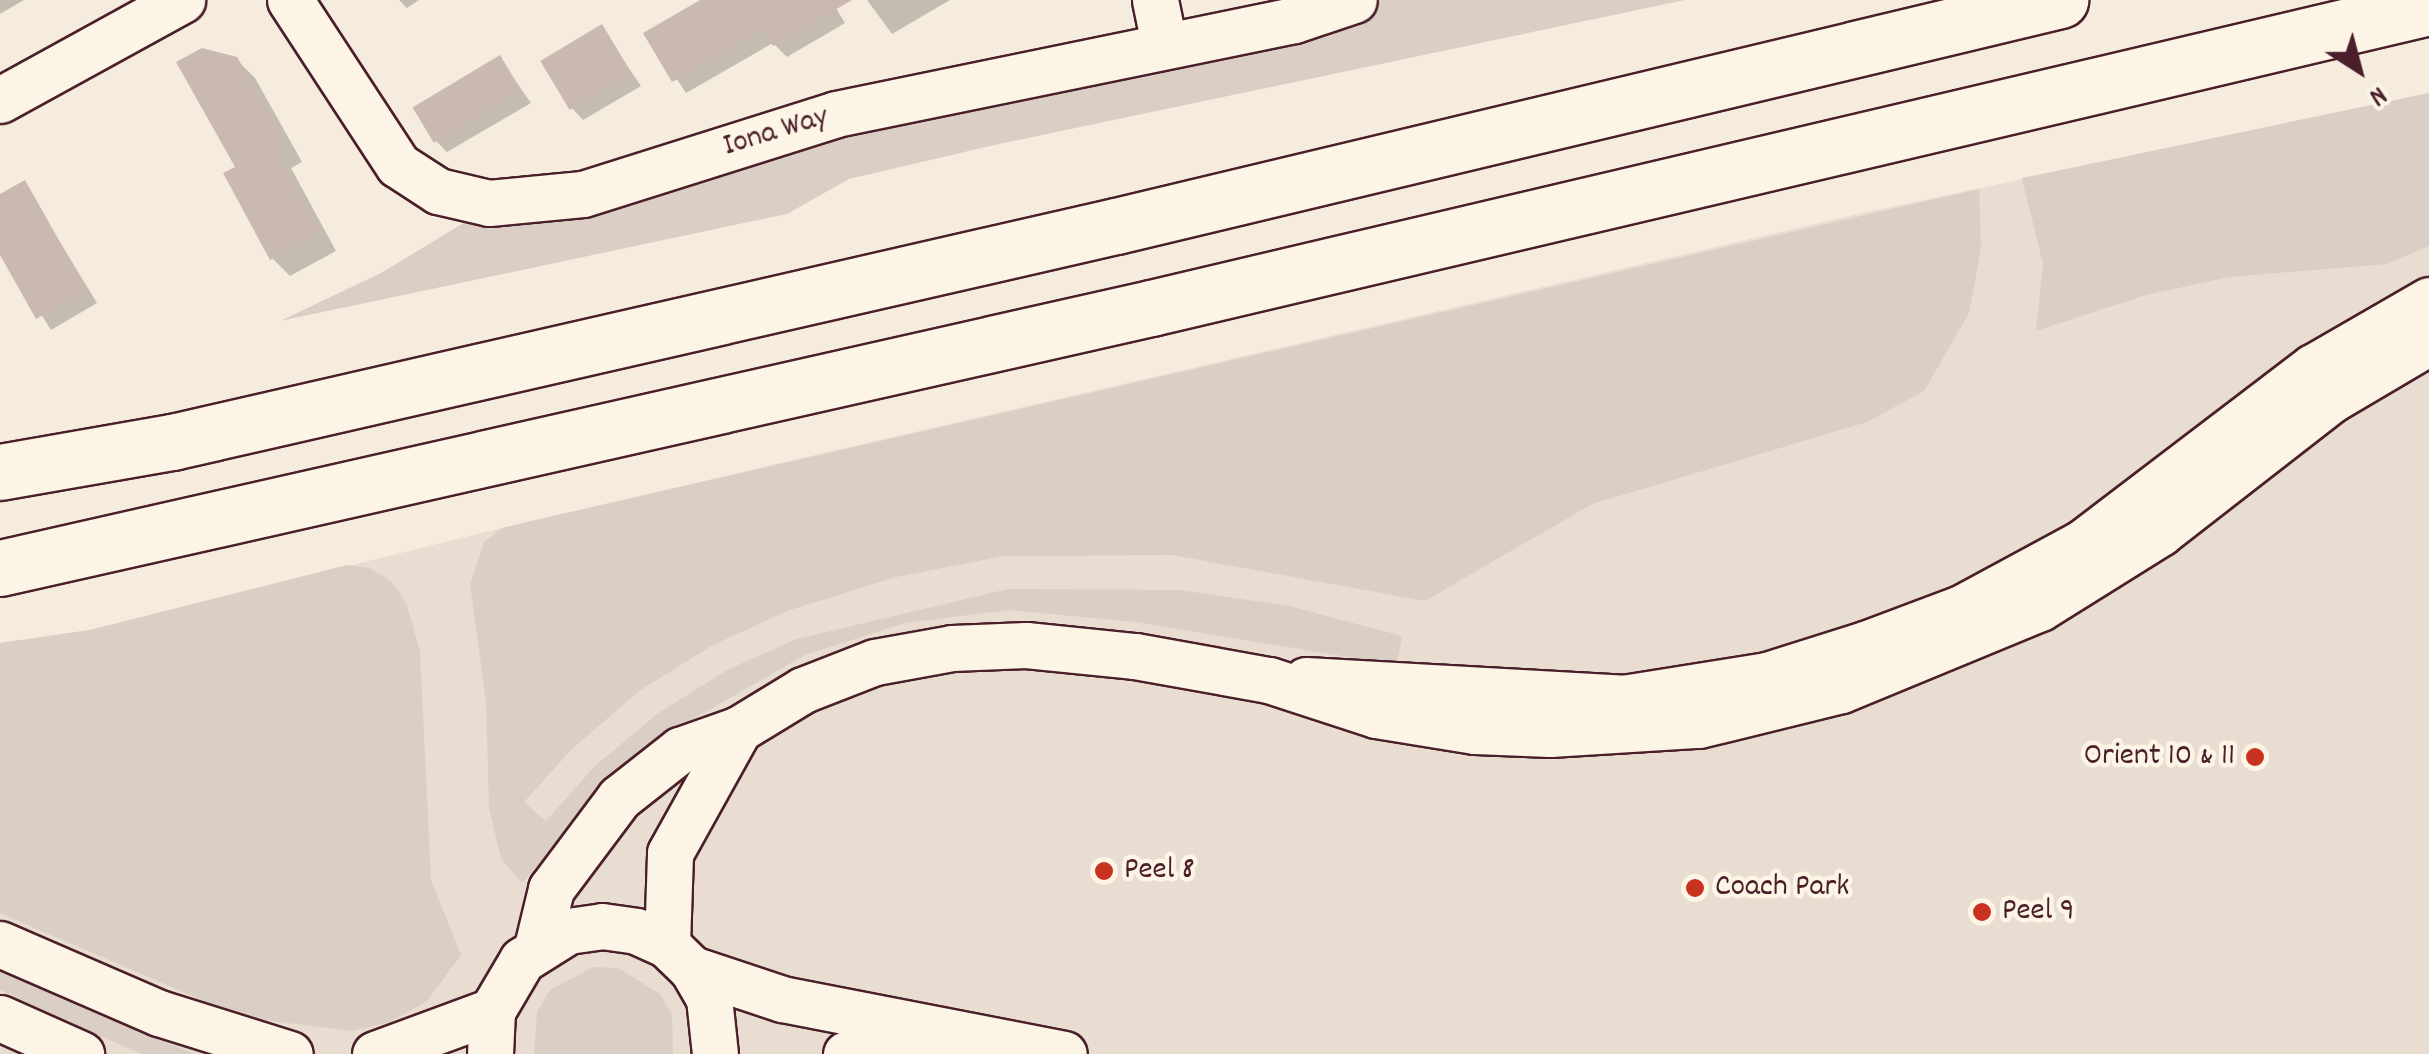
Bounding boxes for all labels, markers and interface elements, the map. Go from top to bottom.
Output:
north arrow [2309,20,2409,120]
text: N [2359,74,2394,115]
street label: Iona Way [719,99,833,167]
place label: Orient 10 & 11 [2084,738,2235,776]
marker: Orient 10 & 11 [2244,746,2266,768]
place label: Peel 8 [1124,852,1194,890]
marker: Peel 8 [1093,860,1115,882]
place label: Coach Park [1715,869,1849,907]
marker: Coach Park [1684,877,1706,899]
place label: Peel 9 [2002,893,2074,931]
marker: Peel 9 [1971,901,1993,923]

